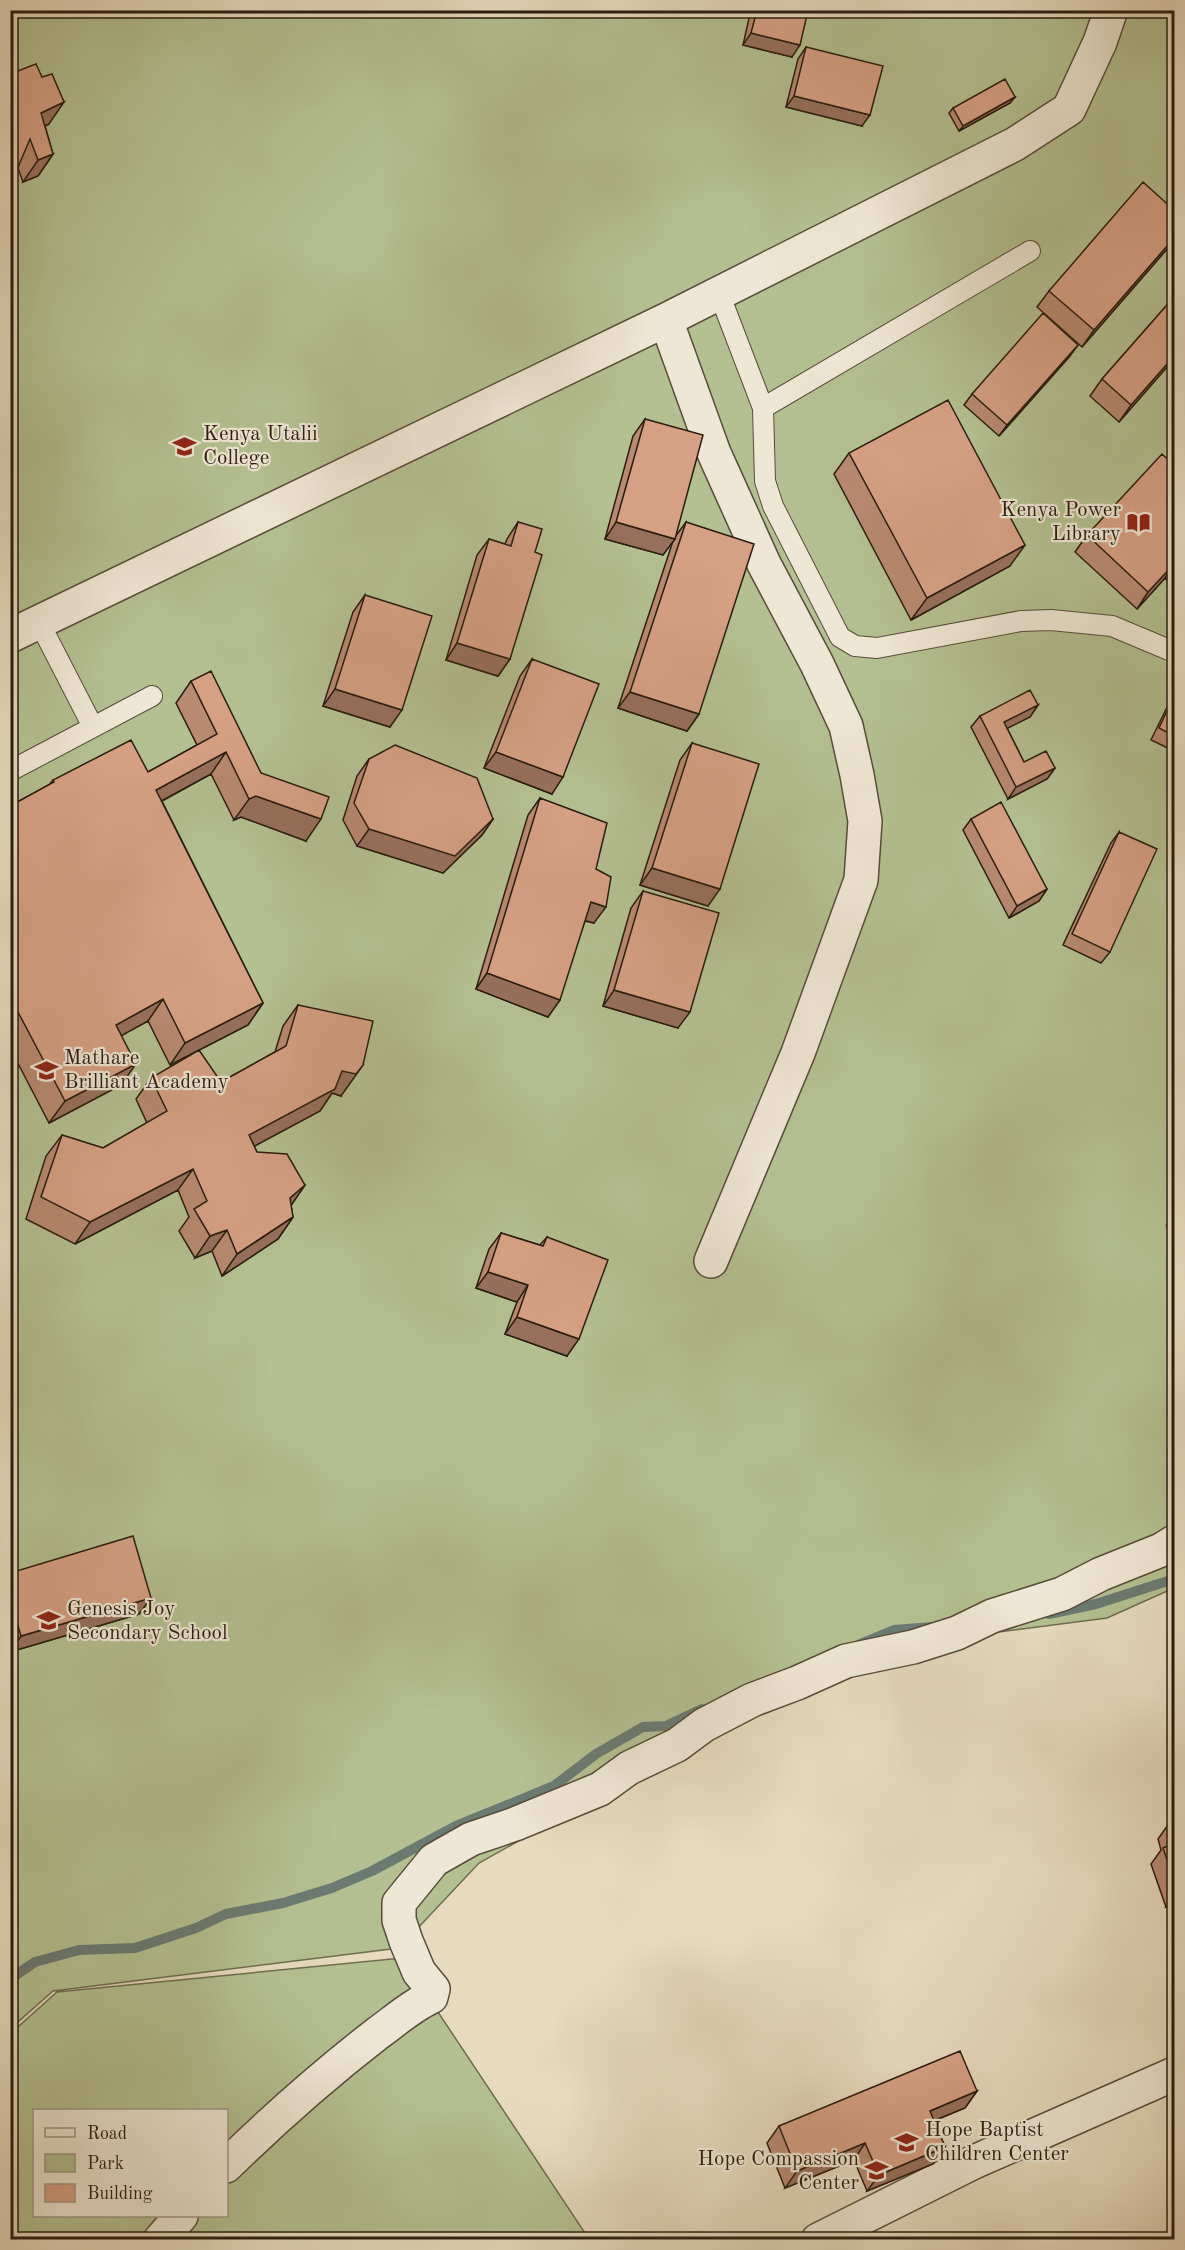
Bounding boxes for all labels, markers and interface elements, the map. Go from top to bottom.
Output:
place label: Kenya Utalii College [203,424,318,469]
school or university icon: Kenya Utalii College [172,433,198,459]
place label: Kenya Power Library [1001,500,1121,545]
library icon: Kenya Power Library [1126,509,1152,535]
place label: Mathare Brilliant Academy [64,1048,229,1093]
school or university icon: Mathare Brilliant Academy [33,1057,59,1083]
place label: Genesis Joy Secondary School [67,1599,228,1644]
school or university icon: Genesis Joy Secondary School [36,1608,62,1634]
legend [33,2109,228,2217]
place label: Hope Baptist Children Center [925,2120,1069,2165]
text: Road [87,2125,127,2143]
school or university icon: Hope Baptist Children Center [894,2129,920,2155]
place label: Hope Compassion Center [698,2149,859,2194]
text: Park [87,2155,124,2173]
school or university icon: Hope Compassion Center [864,2158,890,2184]
text: Building [87,2185,153,2203]

